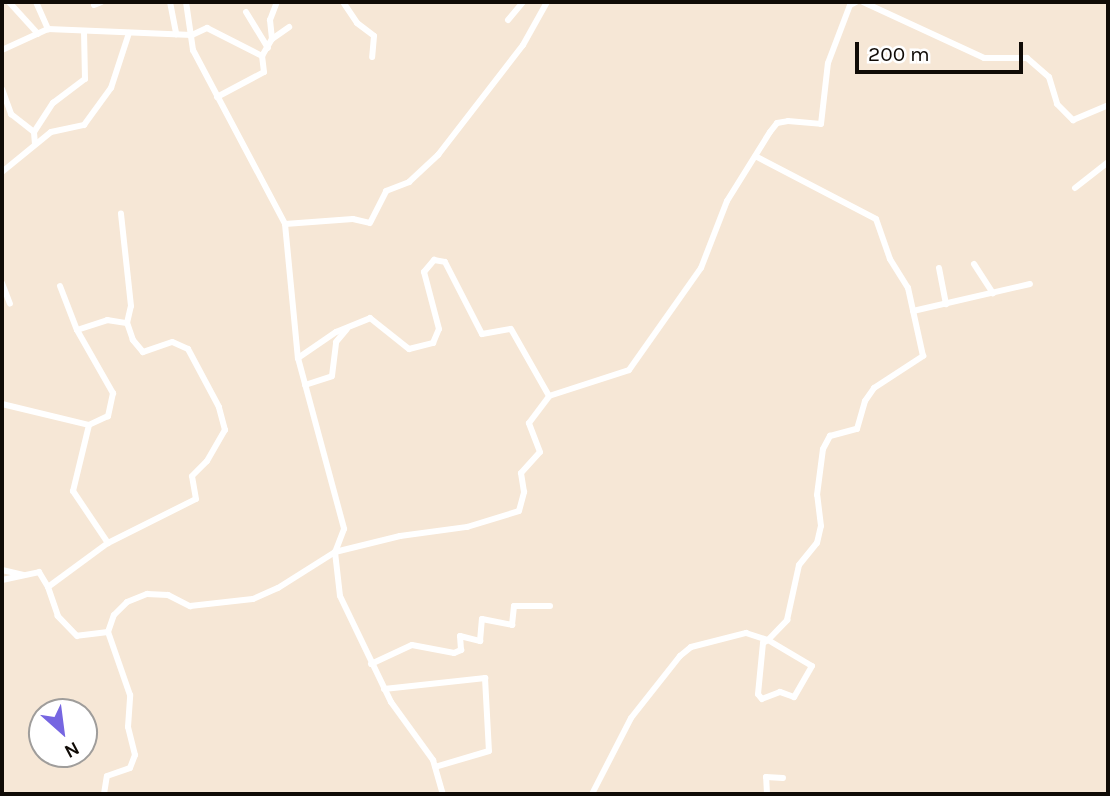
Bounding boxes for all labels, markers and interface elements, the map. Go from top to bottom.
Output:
scale bar [858,28,1026,72]
text: 200 m [868,42,930,66]
north arrow [28,698,98,768]
text: N [61,737,83,763]

